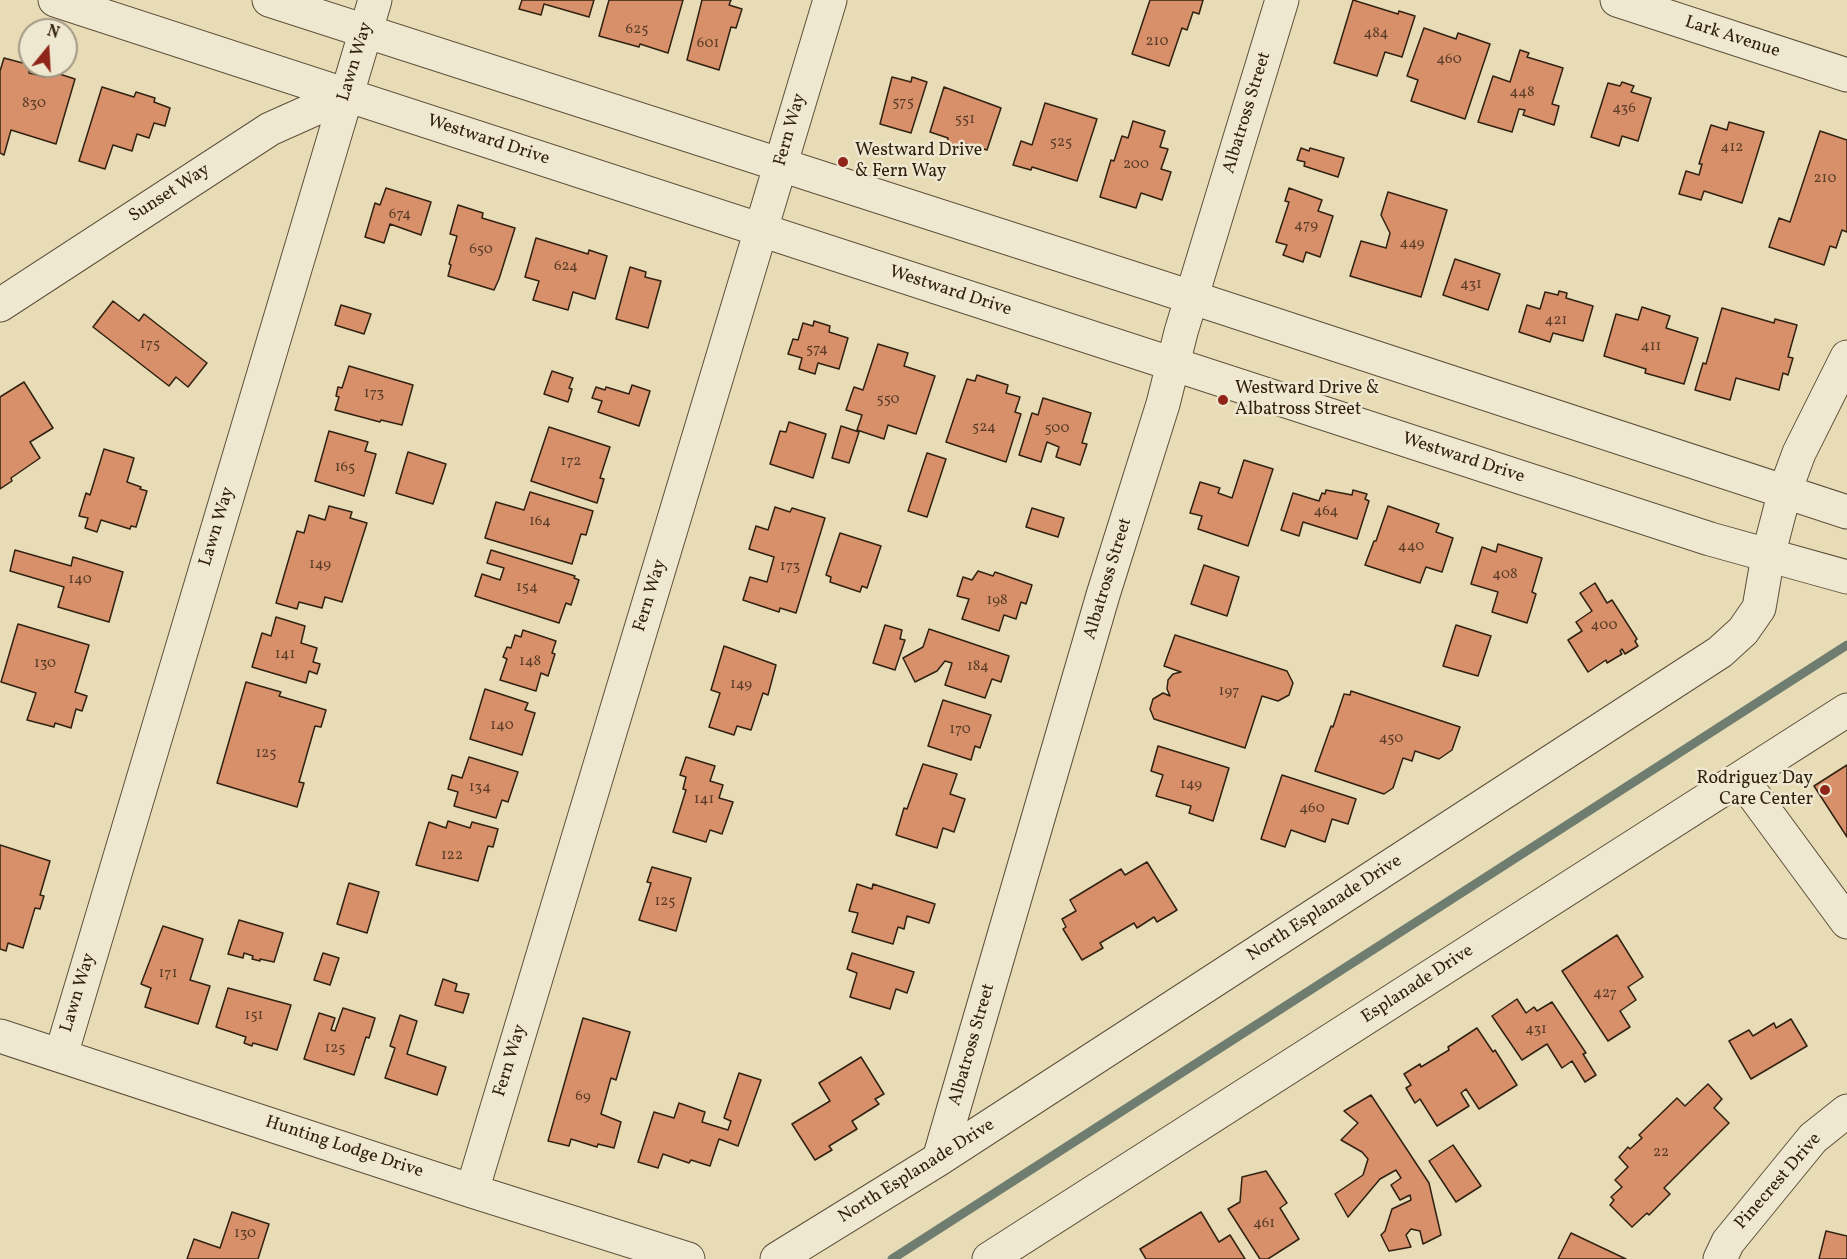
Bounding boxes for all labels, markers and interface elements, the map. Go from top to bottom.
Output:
street label: Lark Avenue [1682,12,1782,64]
north arrow [18,18,78,78]
street label: Lawn Way [334,20,378,104]
text: N [44,21,62,45]
house number: 625 [626,21,648,39]
house number: 484 [1364,25,1388,43]
house number: 210 [1146,33,1168,51]
house number: 601 [697,35,719,53]
street label: Albatross Street [1219,49,1277,177]
house number: 460 [1436,51,1462,69]
house number: 448 [1509,84,1535,102]
street label: Fern Way [770,91,812,169]
house number: 575 [892,94,914,112]
house number: 830 [22,95,46,113]
house number: 436 [1612,100,1636,118]
street label: Westward Drive [424,111,552,171]
house number: 551 [955,111,975,129]
house number: 525 [1050,134,1072,152]
house number: 412 [1721,139,1743,157]
place label: Westward Drive & Fern Way [855,141,982,184]
marker: Westward Drive & Fern Way [836,155,850,169]
house number: 200 [1123,156,1149,174]
street label: Sunset Way [126,160,214,228]
house number: 210 [1814,170,1836,188]
house number: 674 [389,206,411,224]
house number: 479 [1294,217,1318,235]
house number: 449 [1399,235,1425,253]
house number: 650 [469,241,493,259]
house number: 624 [554,258,578,276]
street label: Westward Drive [886,262,1014,322]
house number: 431 [1460,276,1482,294]
house number: 421 [1545,312,1567,330]
house number: 175 [140,336,160,354]
house number: 411 [1641,338,1661,356]
house number: 574 [806,341,828,359]
place label: Westward Drive & Albatross Street [1235,379,1379,422]
house number: 173 [364,385,384,403]
house number: 550 [876,391,900,409]
marker: Westward Drive & Albatross Street [1216,393,1230,407]
house number: 524 [972,419,996,437]
house number: 500 [1044,420,1070,438]
street label: Westward Drive [1399,429,1527,489]
house number: 172 [561,453,581,471]
house number: 165 [335,459,355,477]
street label: Lawn Way [196,485,240,569]
house number: 464 [1314,503,1338,521]
house number: 164 [529,513,551,531]
street label: Albatross Street [1080,515,1138,643]
house number: 440 [1398,538,1424,556]
house number: 149 [309,556,331,574]
street label: Fern Way [630,557,672,635]
house number: 173 [780,558,800,576]
house number: 408 [1492,566,1518,584]
house number: 140 [68,571,92,589]
house number: 154 [516,579,538,597]
house number: 198 [986,592,1008,610]
house number: 400 [1591,617,1617,635]
house number: 141 [275,646,295,664]
house number: 148 [519,653,541,671]
house number: 130 [34,655,56,673]
house number: 184 [967,658,989,676]
house number: 149 [730,676,752,694]
house number: 197 [1219,683,1239,701]
house number: 140 [490,717,514,735]
house number: 170 [949,721,971,739]
house number: 450 [1379,730,1403,748]
house number: 125 [255,745,277,763]
place label: Rodriguez Day Care Center [1697,769,1813,812]
house number: 149 [1180,776,1202,794]
house number: 134 [469,779,491,797]
marker: Rodriguez Day Care Center [1818,783,1832,797]
house number: 141 [694,791,714,809]
house number: 460 [1299,800,1325,818]
house number: 122 [441,847,463,865]
street label: North Esplanade Drive [1244,851,1406,967]
house number: 125 [654,893,676,911]
street label: Esplanade Drive [1358,941,1478,1029]
street label: Lawn Way [57,951,101,1035]
house number: 171 [159,965,177,983]
street label: Albatross Street [945,981,1001,1109]
house number: 427 [1593,985,1617,1003]
house number: 151 [245,1007,263,1025]
house number: 431 [1525,1021,1547,1039]
street label: Fern Way [490,1022,532,1100]
house number: 125 [324,1040,346,1058]
house number: 69 [575,1088,591,1106]
street label: Hunting Lodge Drive [262,1112,426,1184]
street label: North Esplanade Drive [835,1115,999,1229]
street label: Pinecrest Drive [1731,1129,1827,1235]
house number: 22 [1653,1144,1669,1162]
house number: 461 [1253,1215,1275,1233]
house number: 130 [234,1225,256,1243]

